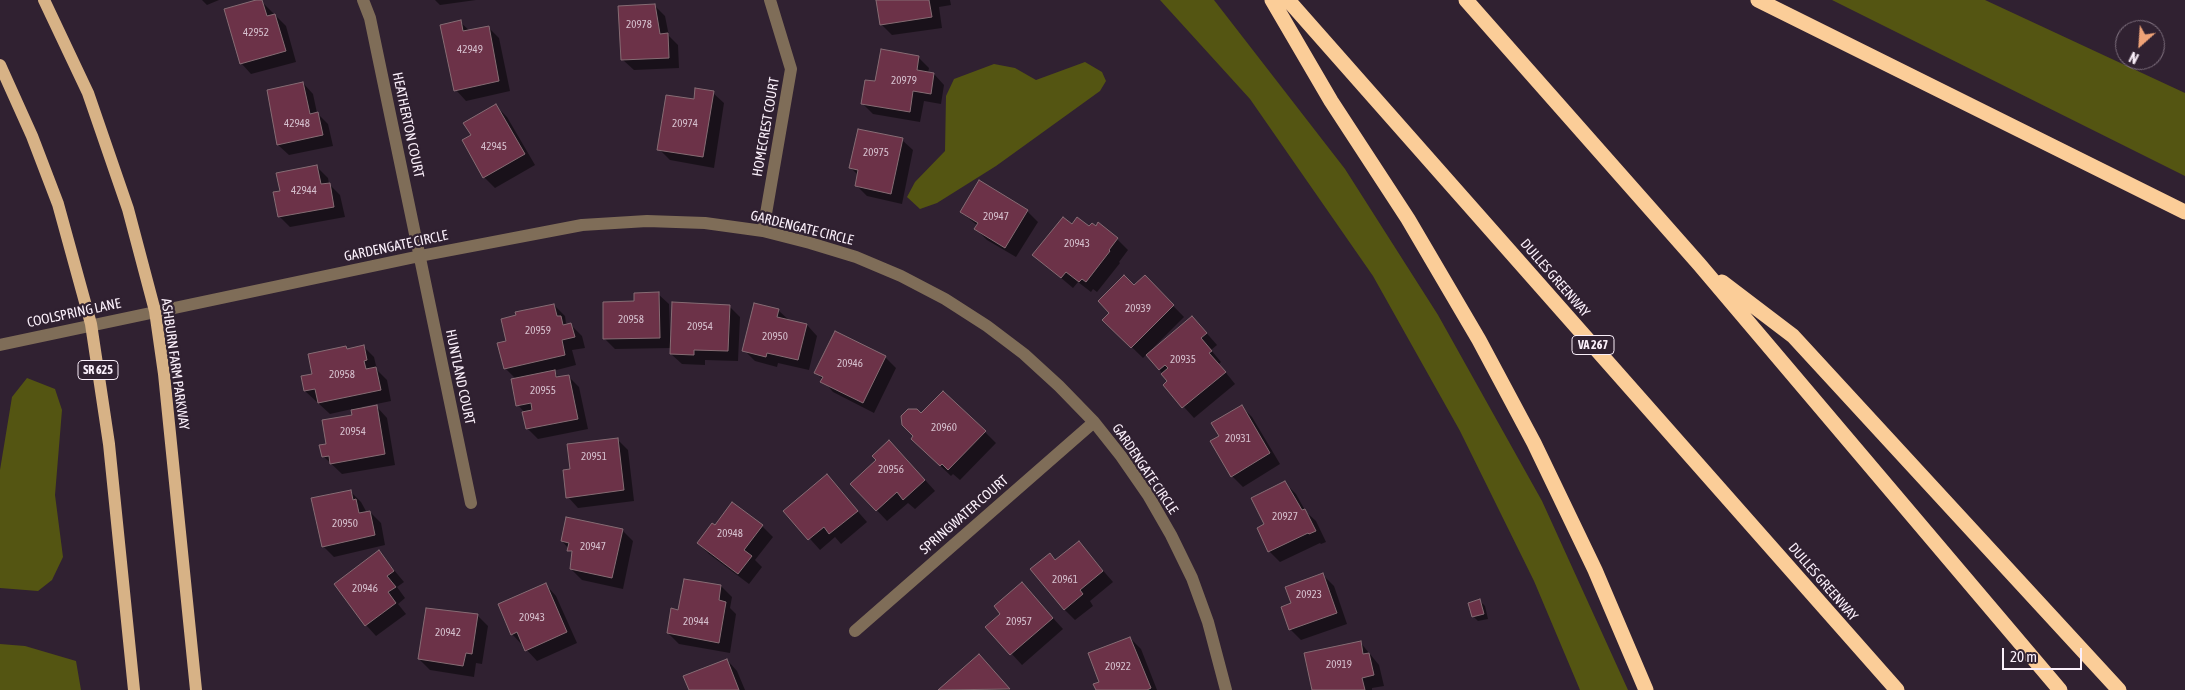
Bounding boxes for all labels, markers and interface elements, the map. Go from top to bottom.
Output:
house number: 20978 [626,18,652,32]
north arrow [2115,20,2165,70]
house number: 42952 [243,26,269,40]
house number: 42949 [457,43,483,57]
text: N [2127,49,2141,67]
street label: HEATHERTON COURT [389,71,427,179]
house number: 20979 [891,74,917,88]
street label: HOMECREST COURT [749,76,783,178]
house number: 42948 [284,117,310,131]
house number: 20974 [672,117,698,131]
house number: 42945 [481,140,507,154]
house number: 20975 [863,146,889,160]
house number: 42944 [291,184,317,198]
street label: GARDENGATE CIRCLE [749,207,855,249]
house number: 20947 [983,210,1009,224]
street label: GARDENGATE CIRCLE [343,227,449,265]
street label: DULLES GREENWAY [1517,236,1593,320]
house number: 20943 [1064,237,1090,251]
street label: COOLSPRING LANE [26,295,122,331]
street label: ASHBURN FARM PARKWAY [157,297,193,431]
house number: 20939 [1125,302,1151,316]
house number: 20958 [618,313,644,327]
house number: 20954 [687,320,713,334]
house number: 20959 [525,324,551,338]
street label: HUNTLAND COURT [442,328,478,426]
house number: 20950 [762,330,788,344]
road number: VA 267 [1572,336,1614,354]
house number: 20935 [1170,353,1196,367]
house number: 20946 [837,357,863,371]
road number: SR 625 [78,360,118,380]
house number: 20958 [329,368,355,382]
house number: 20955 [530,384,556,398]
house number: 20960 [931,421,957,435]
street label: GARDENGATE CIRCLE [1109,421,1181,517]
house number: 20954 [340,425,366,439]
house number: 20931 [1225,432,1251,446]
house number: 20951 [581,450,607,464]
house number: 20956 [878,463,904,477]
street label: SPRINGWATER COURT [916,472,1012,558]
house number: 20927 [1272,510,1298,524]
house number: 20950 [332,517,358,531]
house number: 20948 [717,527,743,541]
house number: 20947 [580,540,606,554]
street label: DULLES GREENWAY [1785,540,1861,624]
house number: 20961 [1052,573,1078,587]
house number: 20946 [352,582,378,596]
house number: 20923 [1296,588,1322,602]
house number: 20943 [519,611,545,625]
house number: 20944 [683,615,709,629]
house number: 20957 [1006,615,1032,629]
house number: 20942 [435,626,461,640]
scale bar [2005,638,2085,670]
text: 20 m [2010,648,2037,665]
house number: 20919 [1326,658,1352,672]
house number: 20922 [1105,660,1131,674]

